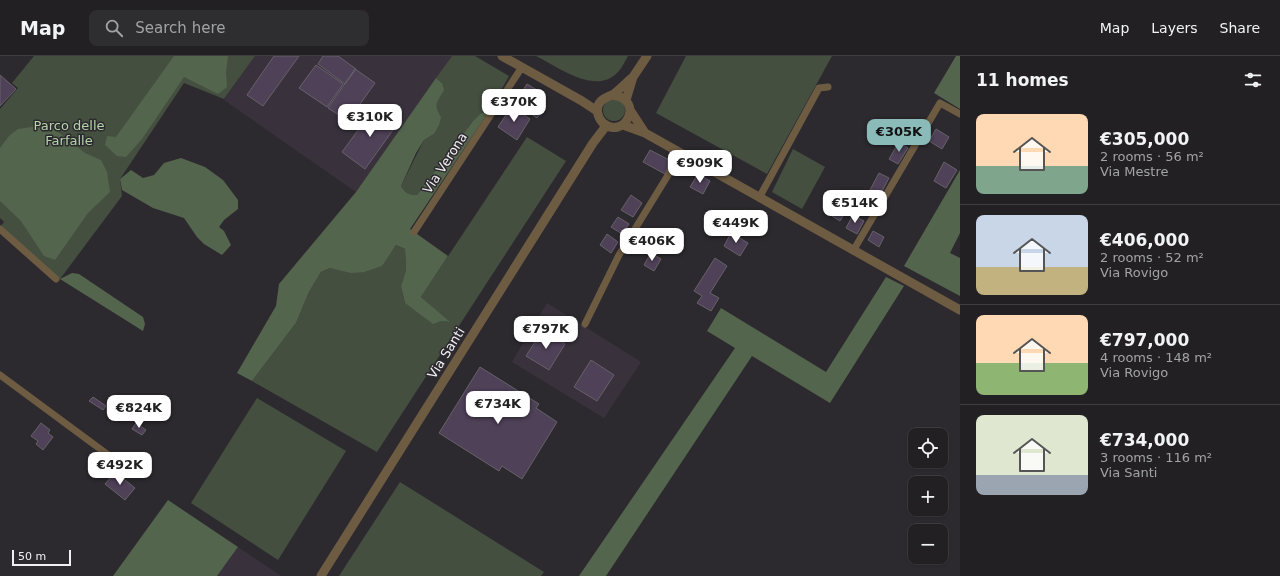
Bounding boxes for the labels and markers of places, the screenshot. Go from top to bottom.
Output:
pin: €370K [486,89,542,123]
pin: €310K [342,104,398,138]
pin: €305K [871,119,927,153]
pin: €909K [672,150,728,184]
pin: €514K [827,190,883,224]
pin: €449K [708,210,764,244]
pin: €406K [624,228,680,262]
pin: €797K [518,316,574,350]
pin: €734K [470,391,526,425]
pin: €824K [111,395,167,429]
pin: €492K [92,452,148,486]

